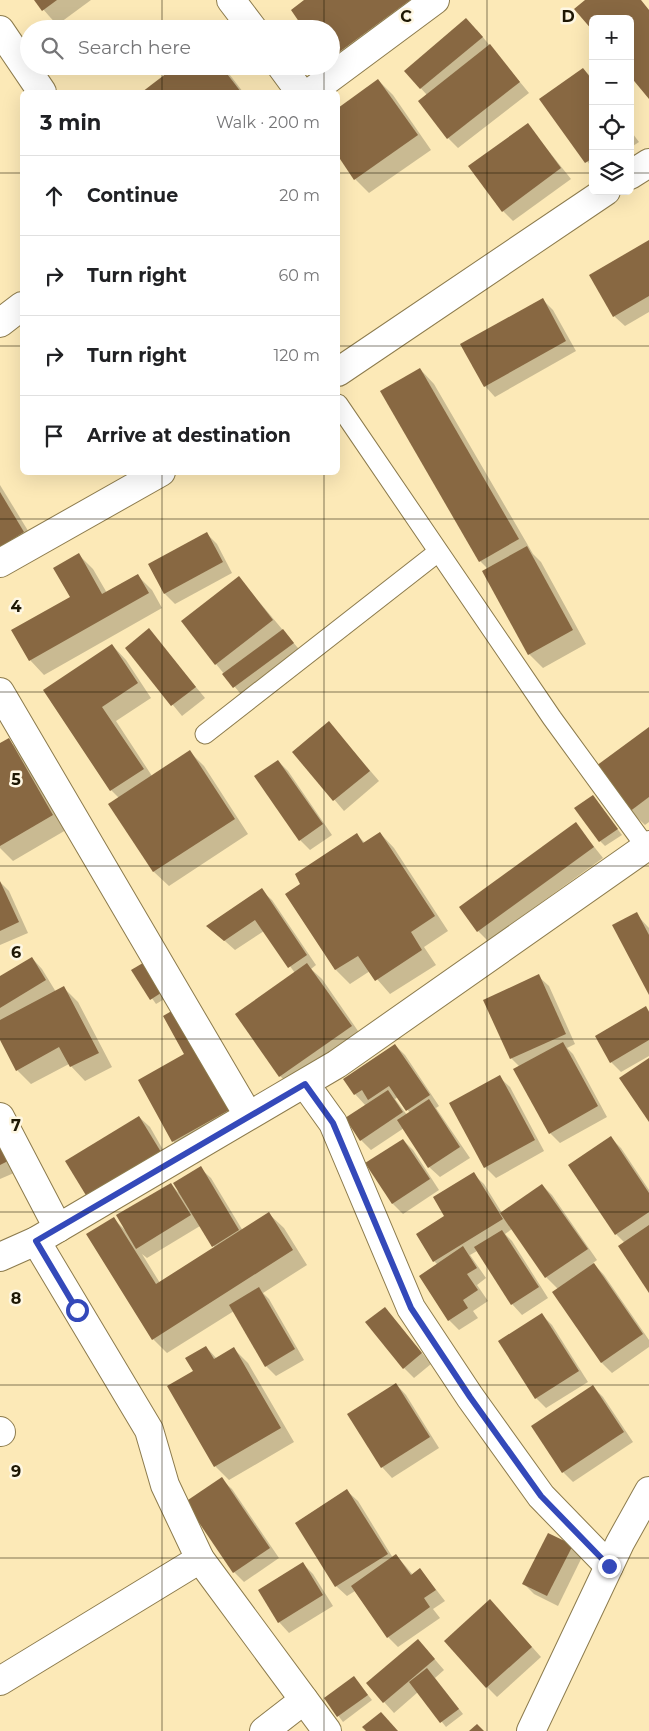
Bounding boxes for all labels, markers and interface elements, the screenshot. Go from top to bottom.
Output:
text: C [400,7,412,26]
text: D [561,7,575,26]
map controls [589,15,634,195]
button: + [589,15,634,60]
search box [20,20,340,75]
icon: search [38,34,66,62]
text: Search here [78,36,191,59]
button: − [589,60,634,105]
button: locate [589,105,634,150]
text: 3 min [40,110,101,135]
text: Walk · 200 m [216,113,320,132]
button: layers [589,150,634,195]
icon: ahead [40,182,68,210]
text: Continue [87,184,178,207]
text: 20 m [279,186,320,205]
icon: right [40,262,68,290]
text: Turn right [87,264,187,287]
text: 60 m [278,266,320,285]
icon: right [40,342,68,370]
text: Turn right [87,344,187,367]
text: 120 m [273,346,320,365]
icon: arrive [40,422,68,450]
text: Arrive at destination [87,424,291,447]
text: 4 [10,597,22,616]
text: 5 [11,770,21,789]
text: 6 [11,943,21,962]
text: 7 [11,1116,21,1135]
text: 8 [11,1289,21,1308]
route start [66,1299,89,1322]
text: 9 [11,1462,21,1481]
route end [598,1555,621,1578]

